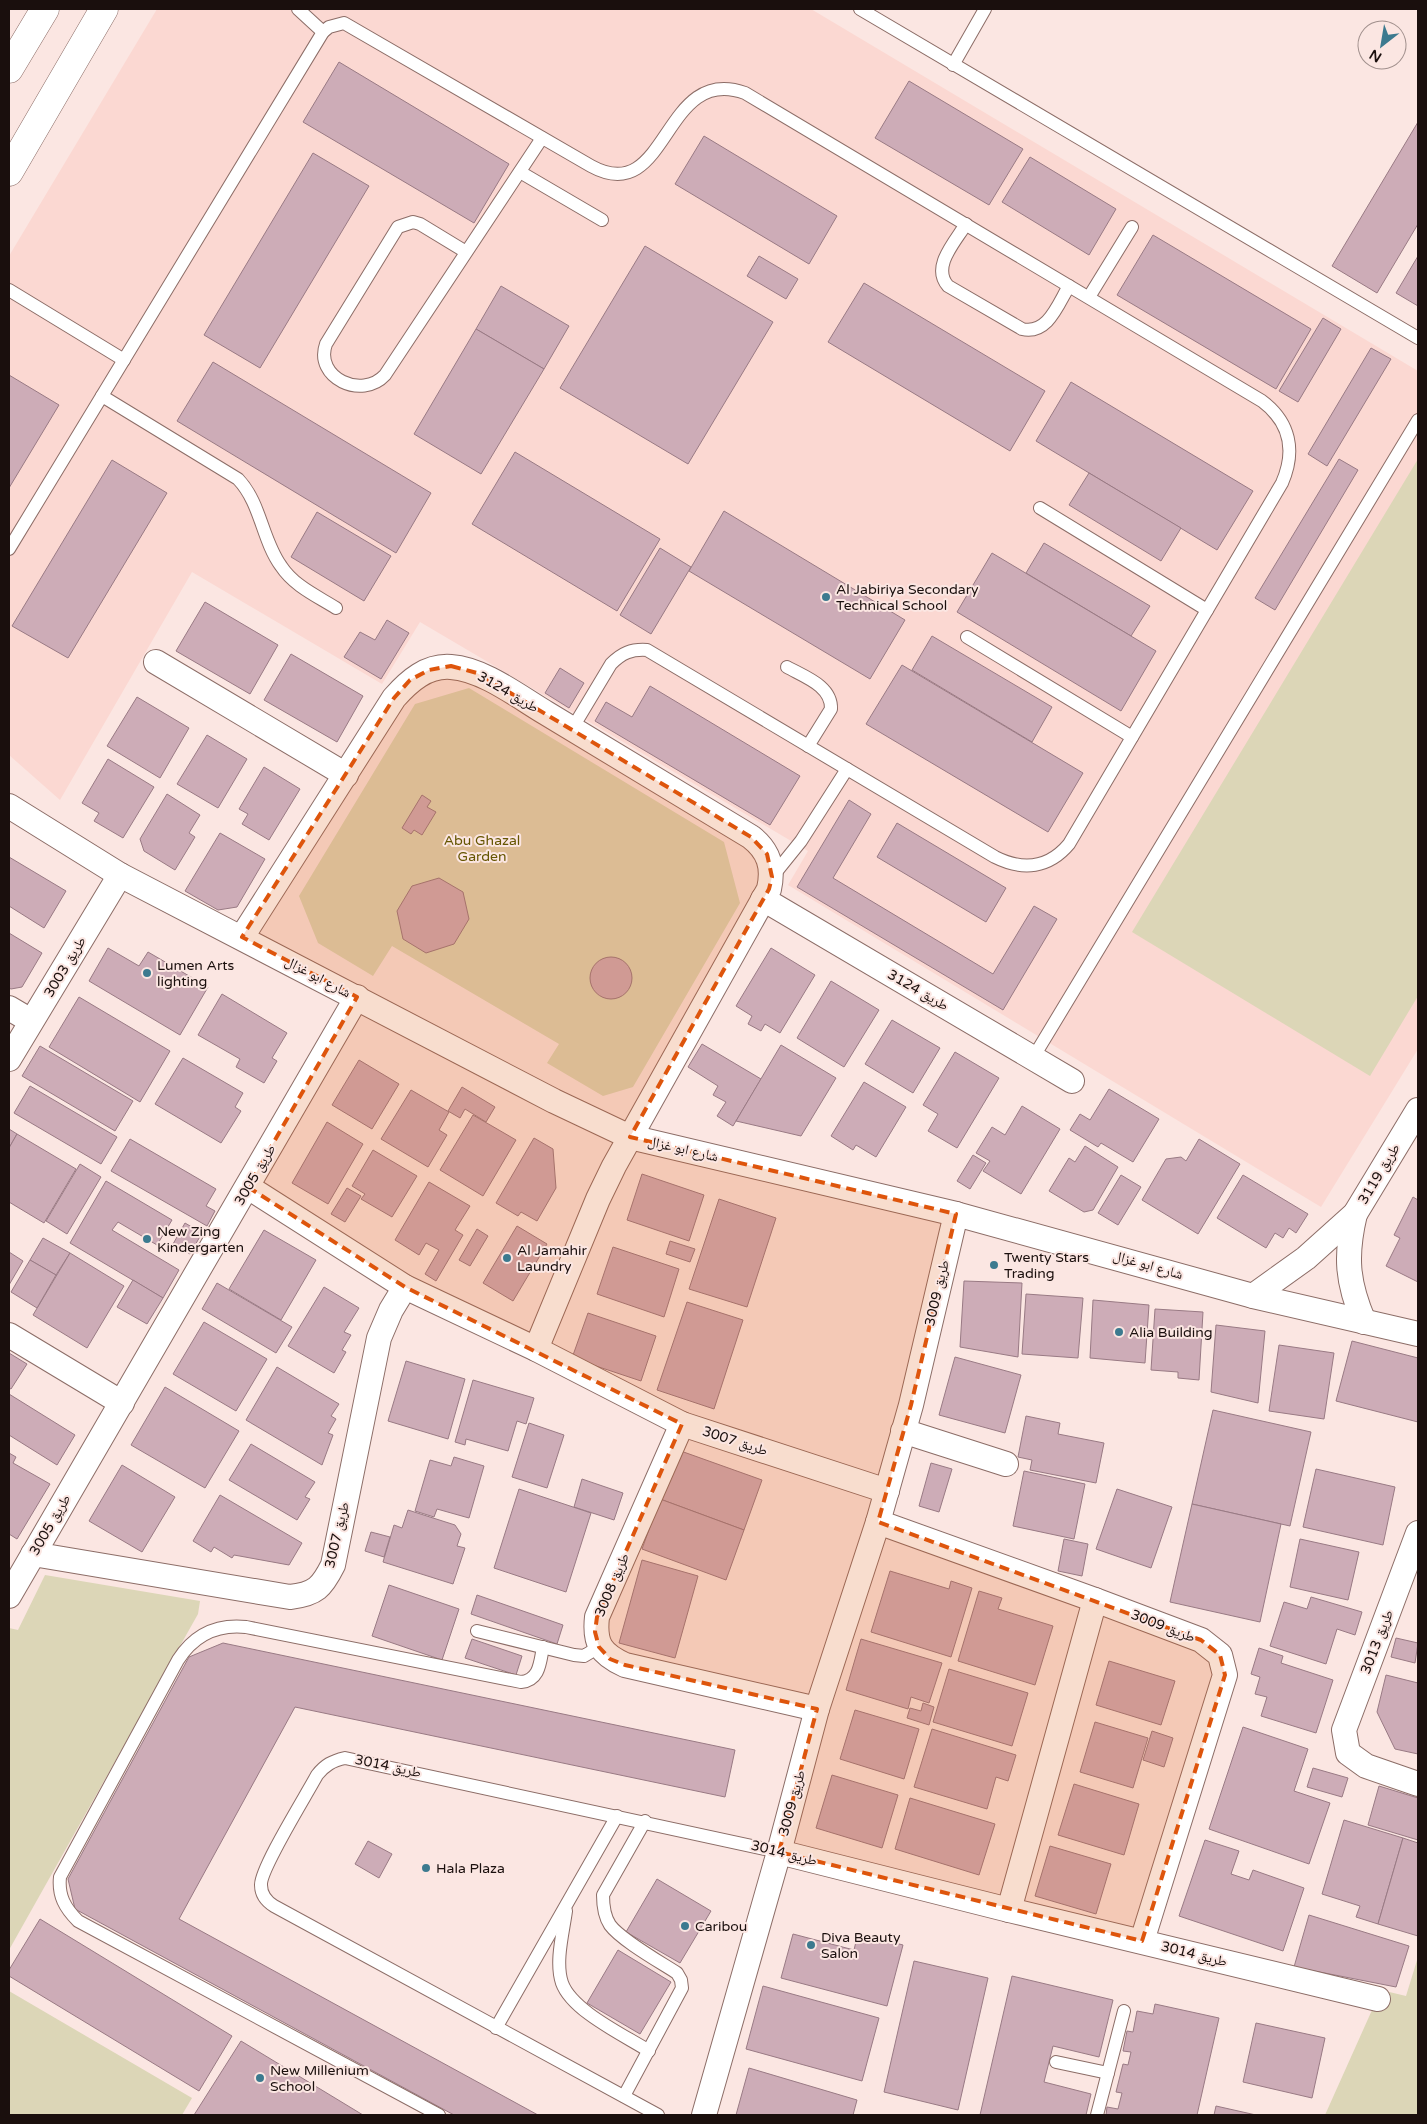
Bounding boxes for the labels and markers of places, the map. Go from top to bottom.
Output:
place label: Al Jabiriya Secondary Technical School [836,581,979,614]
marker: Al Jabiriya Secondary Technical School [820,591,832,603]
place label: Lumen Arts lighting [157,957,235,990]
marker: Lumen Arts lighting [141,967,153,979]
place label: New Zing Kindergarten [157,1223,244,1256]
marker: New Zing Kindergarten [141,1233,153,1245]
place label: Al Jamahir Laundry [517,1242,588,1275]
place label: Twenty Stars Trading [1004,1249,1089,1282]
marker: Al Jamahir Laundry [501,1252,513,1264]
marker: Twenty Stars Trading [988,1259,1000,1271]
place label: Alia Building [1129,1324,1213,1341]
marker: Alia Building [1113,1326,1125,1338]
place label: Hala Plaza [436,1860,505,1877]
marker: Hala Plaza [420,1862,432,1874]
place label: Caribou [695,1918,747,1935]
marker: Caribou [679,1920,691,1932]
place label: Diva Beauty Salon [821,1929,901,1962]
marker: Diva Beauty Salon [805,1939,817,1951]
place label: New Millenium School [270,2062,369,2095]
marker: New Millenium School [254,2072,266,2084]

